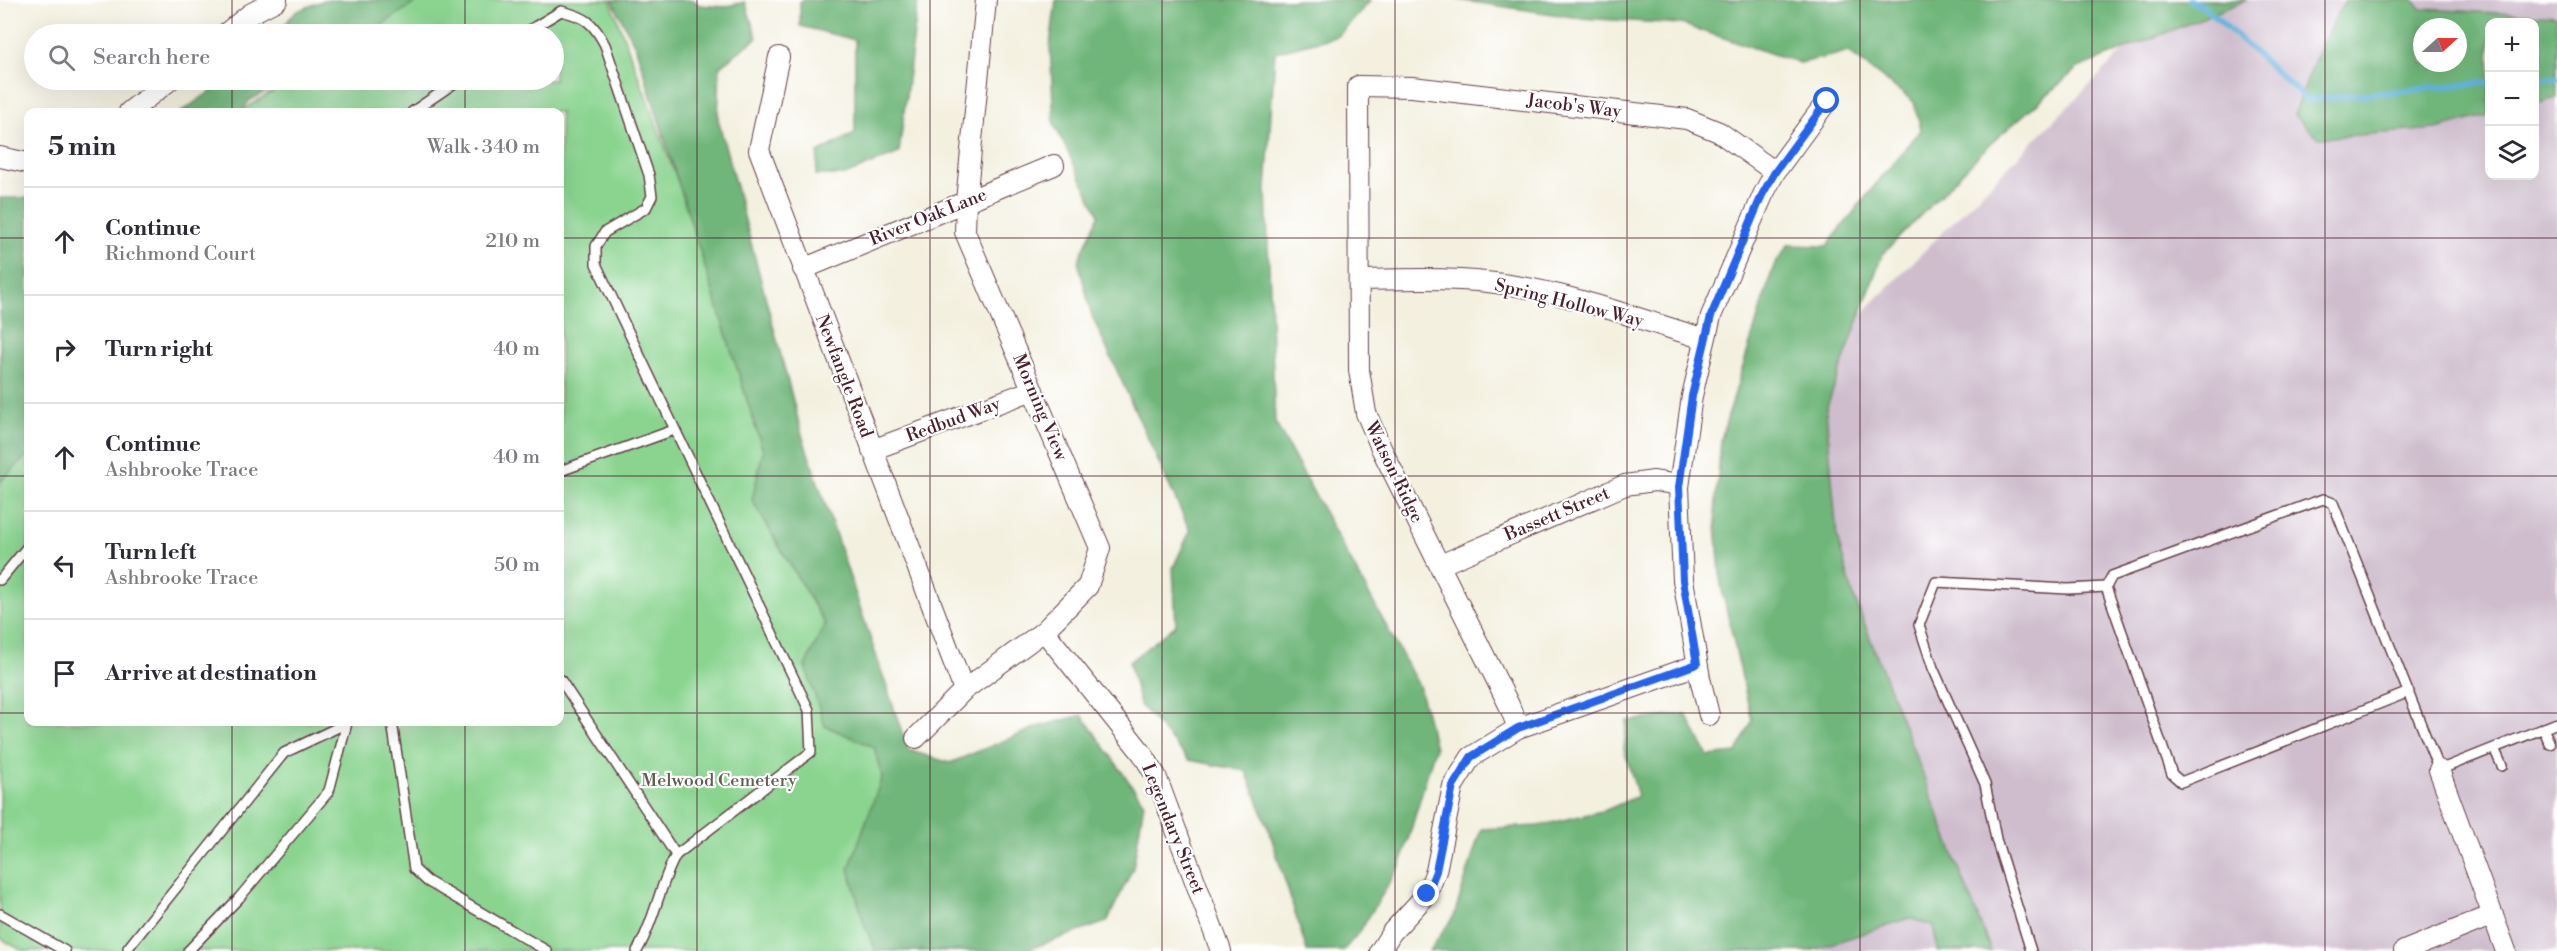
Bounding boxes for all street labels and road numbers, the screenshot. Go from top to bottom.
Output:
street label: Jacob's Way [1525,89,1623,123]
street label: River Oak Lane [866,183,990,251]
street label: Spring Hollow Way [1492,273,1646,333]
street label: Newfangle Road [810,311,878,442]
street label: Morning View [1007,350,1073,464]
street label: Redbud Way [903,392,1004,448]
street label: Watson Ridge [1359,417,1428,526]
street label: Bassett Street [1500,481,1614,547]
street label: Legendary Street [1136,760,1210,898]

